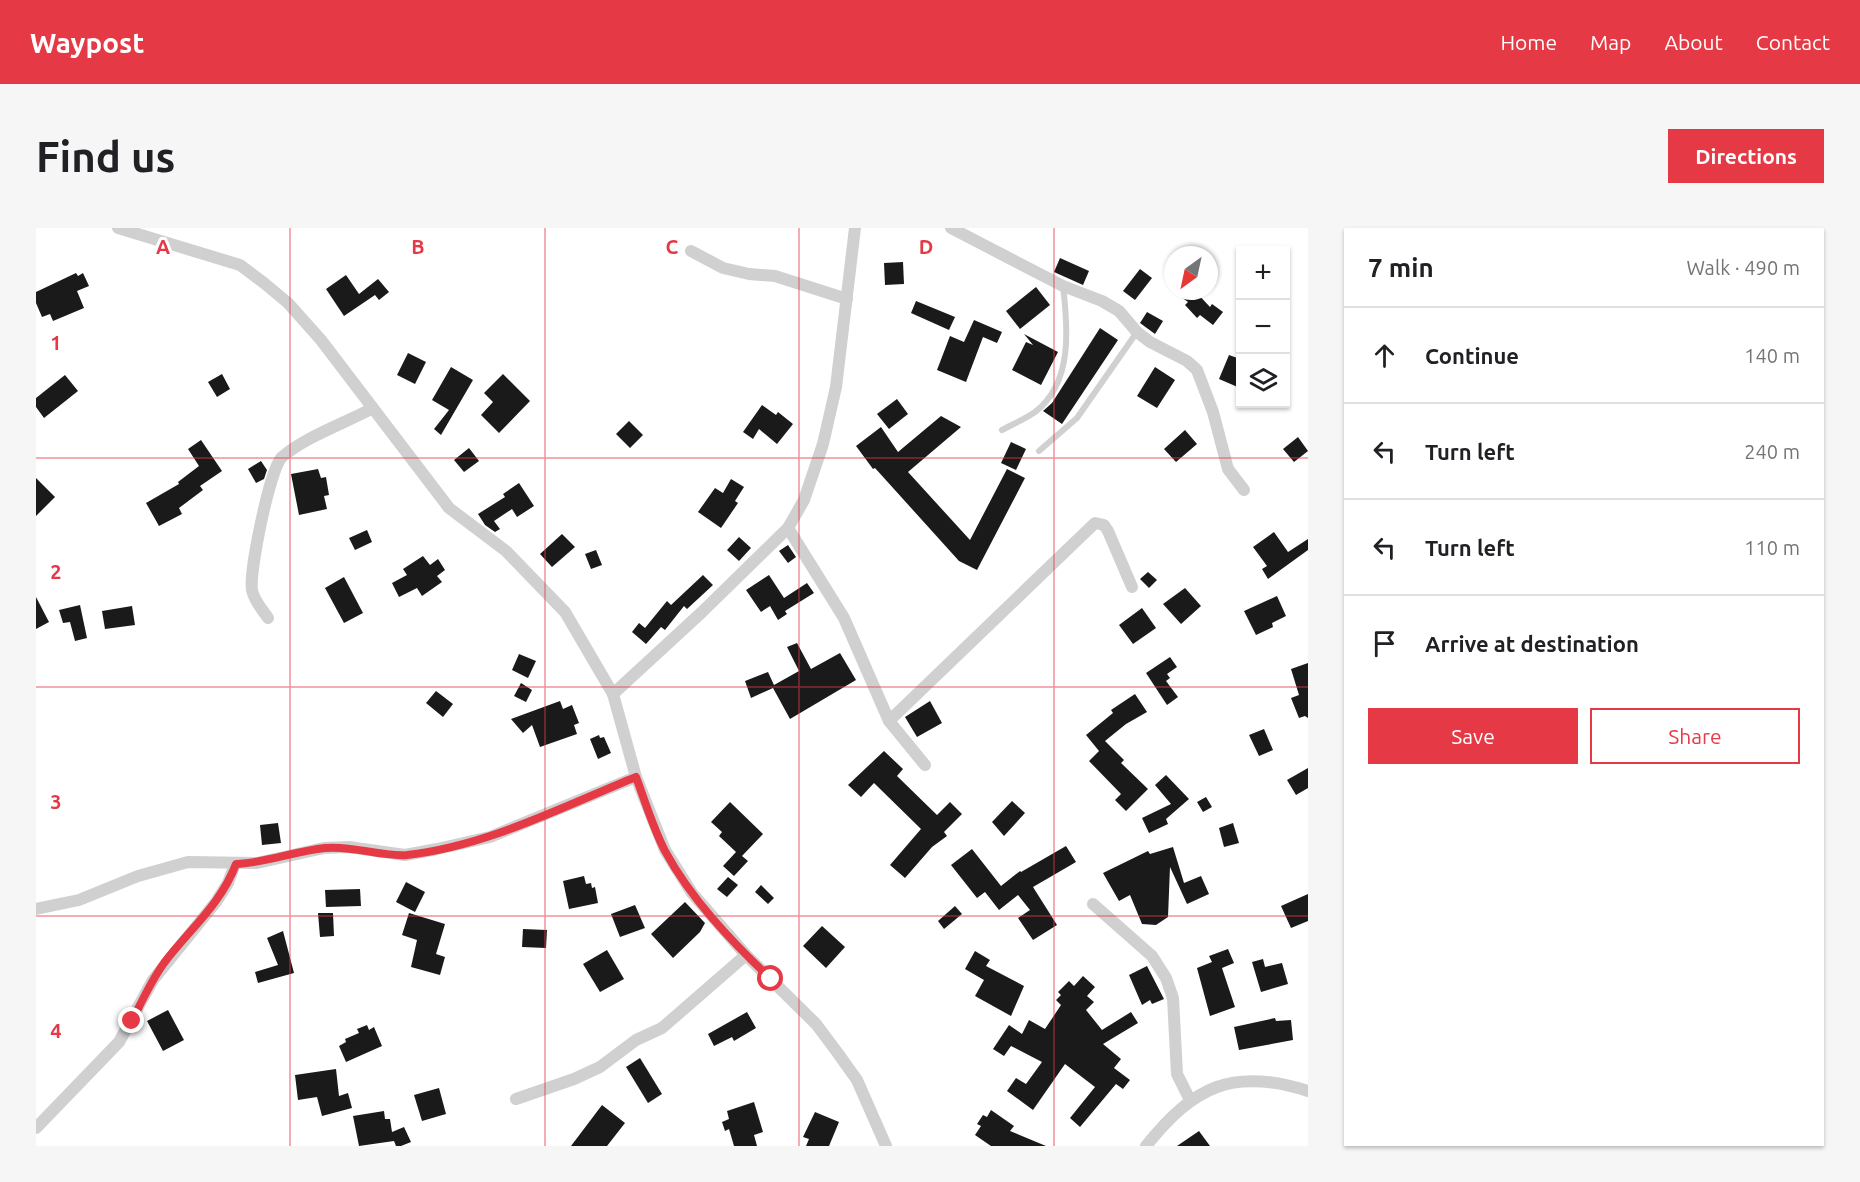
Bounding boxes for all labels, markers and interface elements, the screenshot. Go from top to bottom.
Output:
text: Waypost [30,27,144,58]
text: Home [1500,30,1557,54]
text: Map [1590,30,1631,54]
text: About [1664,30,1723,54]
text: Contact [1756,30,1830,54]
button: Directions [1668,129,1824,183]
text: Find us [36,133,175,180]
text: A [156,235,170,258]
text: B [411,235,425,258]
text: C [666,235,679,258]
text: D [919,235,933,258]
north arrow [1164,246,1218,300]
map controls [1236,246,1290,408]
button: + [1236,246,1290,300]
text: 7 min [1368,253,1434,282]
text: Walk · 490 m [1687,256,1800,279]
button: − [1236,300,1290,354]
text: 1 [50,331,62,354]
icon: ahead [1368,339,1401,372]
text: Continue [1425,343,1519,368]
text: 140 m [1744,344,1800,367]
button: layers [1236,354,1290,408]
icon: left [1368,435,1401,468]
text: Turn left [1425,439,1515,464]
text: 240 m [1744,440,1800,463]
icon: left [1368,531,1401,564]
text: Turn left [1425,535,1515,560]
text: 110 m [1744,536,1800,559]
text: 2 [50,560,62,583]
icon: arrive [1368,627,1401,660]
text: Arrive at destination [1425,631,1639,656]
button: Save [1368,708,1578,764]
button: Share [1590,708,1800,764]
text: 3 [50,790,62,813]
route start [757,965,783,991]
route end [118,1007,144,1033]
text: 4 [50,1019,62,1042]

